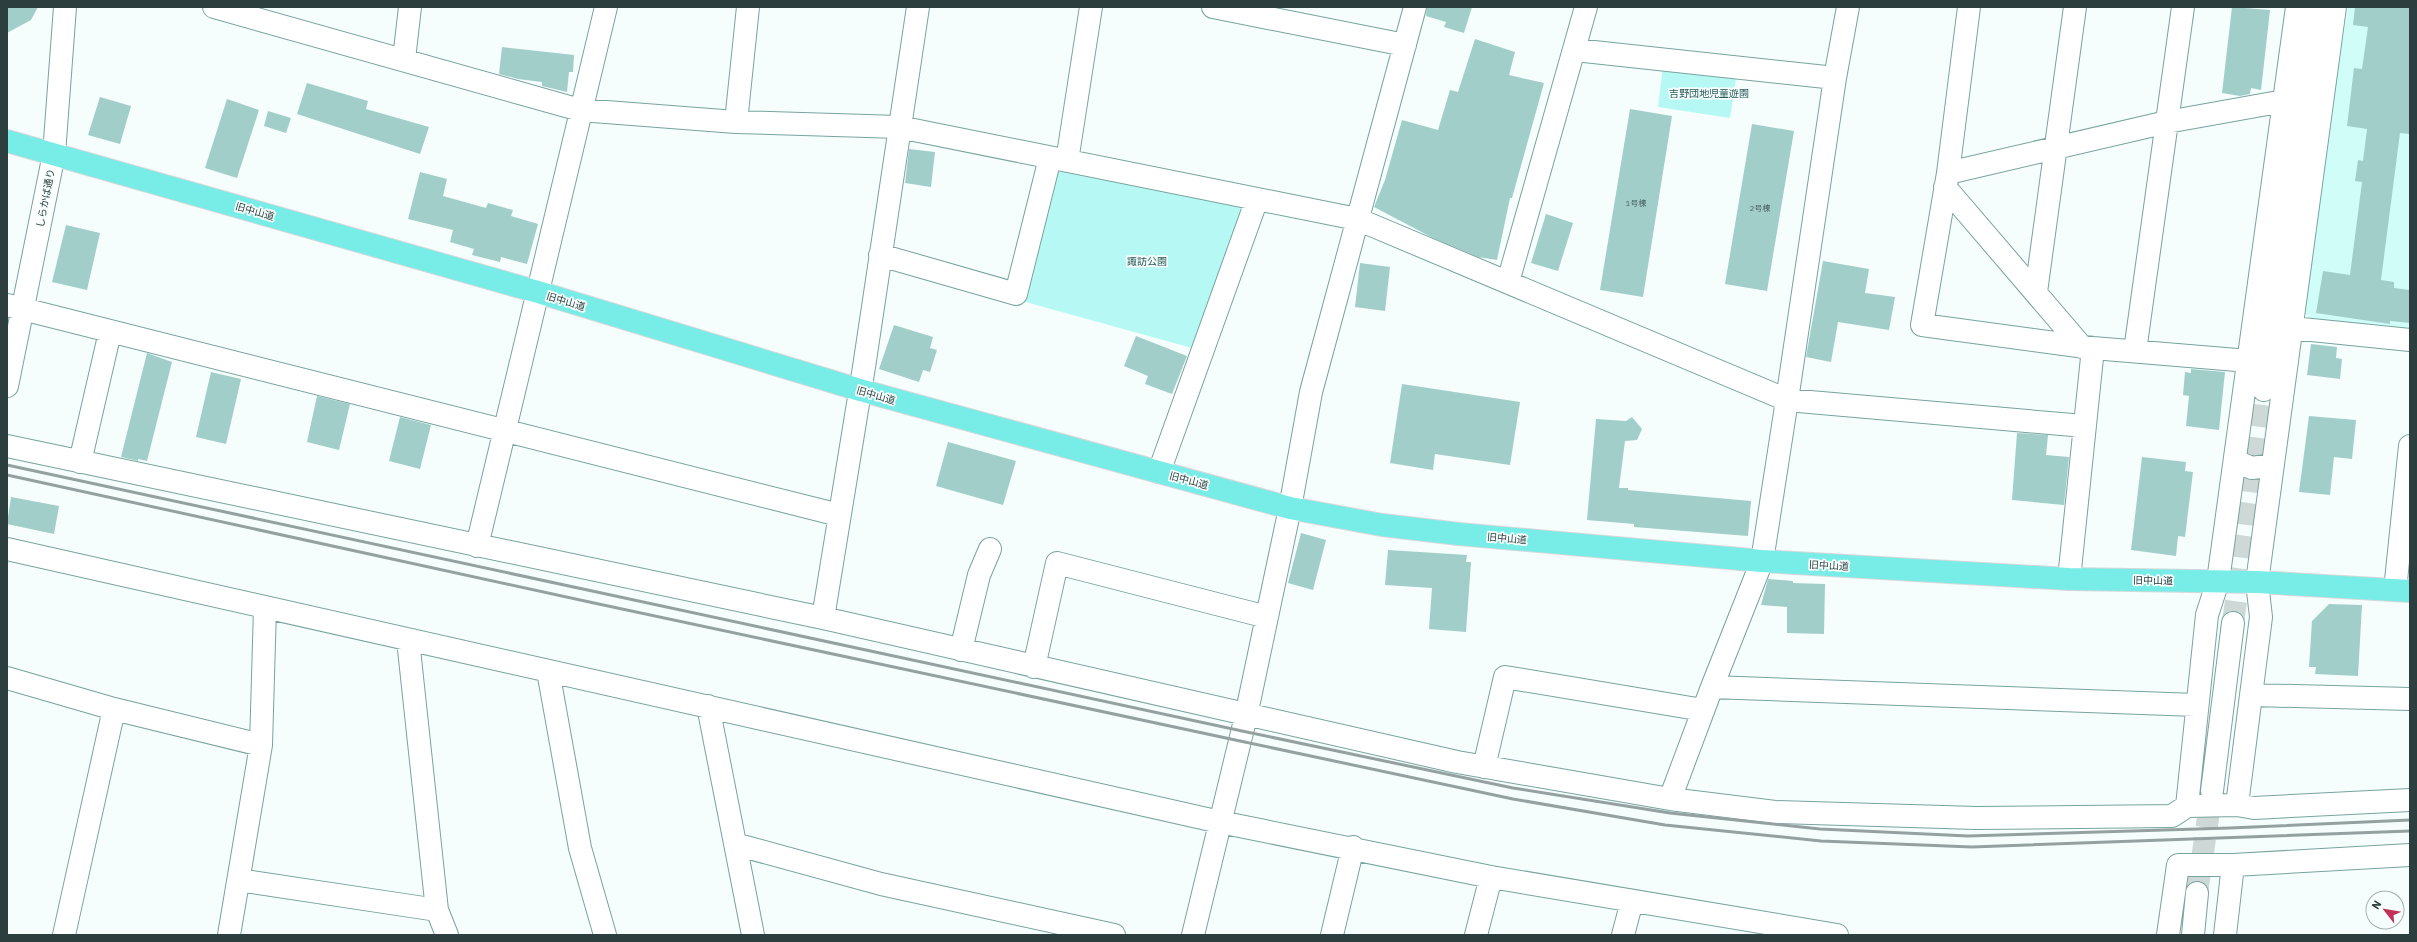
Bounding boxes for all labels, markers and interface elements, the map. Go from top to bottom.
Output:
park label: 吉野団地児童遊園 [1669,87,1749,100]
street label: しらかば通り [33,167,58,229]
house number: 1号棟 [1626,198,1646,208]
street label: 旧中山道 [234,200,276,223]
house number: 2号棟 [1750,203,1770,213]
park label: 諏訪公園 [1127,255,1167,268]
street label: 旧中山道 [545,289,587,314]
street label: 旧中山道 [855,384,897,407]
street label: 旧中山道 [1168,469,1210,492]
street label: 旧中山道 [1486,530,1527,547]
street label: 旧中山道 [1809,558,1849,573]
street label: 旧中山道 [2133,574,2173,587]
north arrow [2365,890,2405,930]
text: N [2368,898,2384,912]

